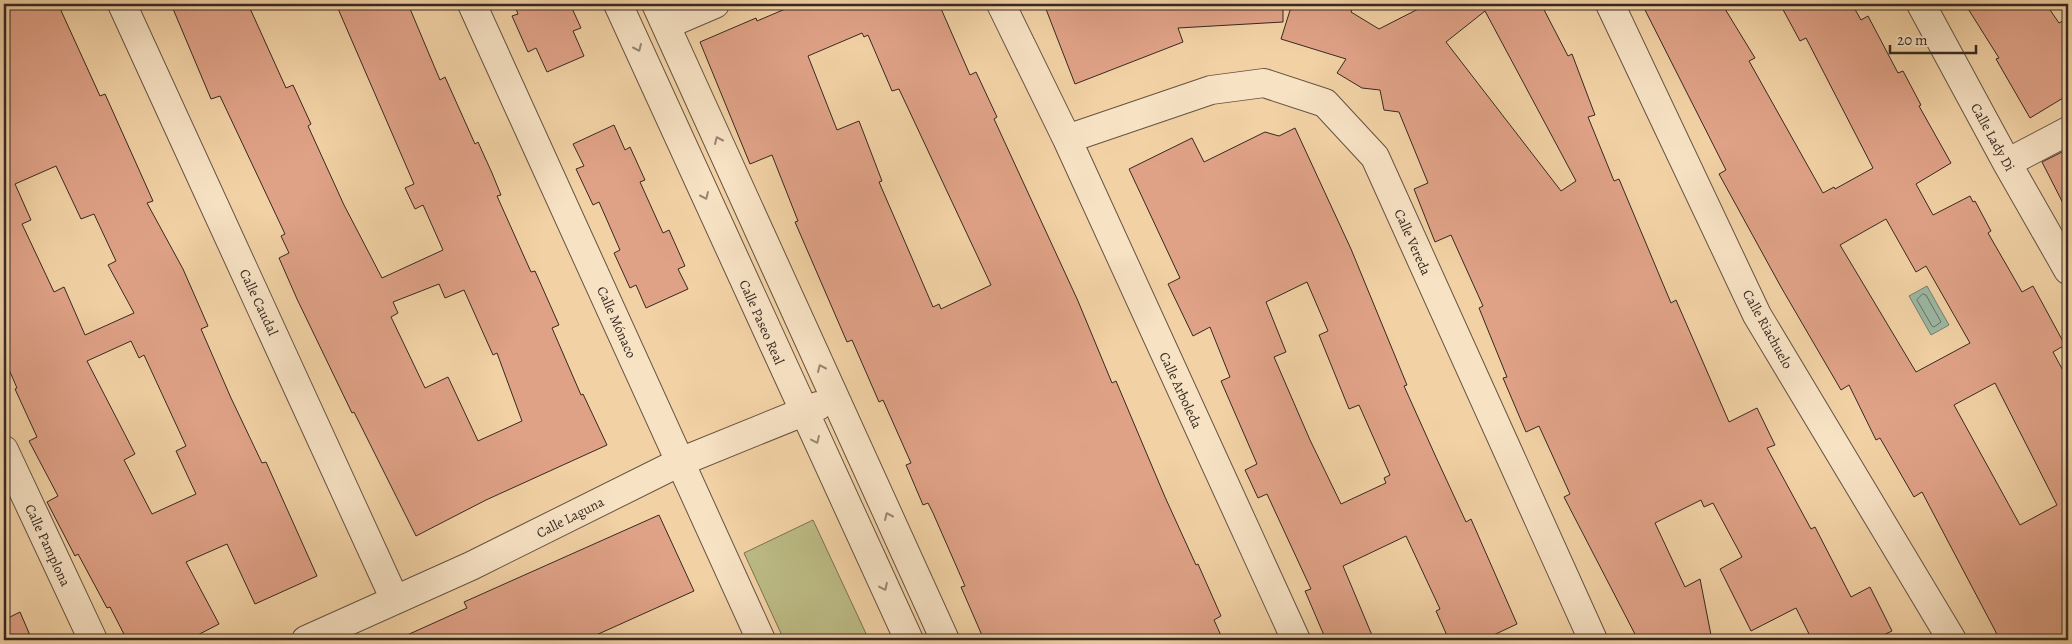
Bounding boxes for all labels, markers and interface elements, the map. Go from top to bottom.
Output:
scale bar [1890,22,1976,54]
text: 20 m [1897,30,1928,50]
one-way arrow [632,43,643,52]
street label: Calle Lady Di [1966,100,2019,175]
one-way arrow [714,136,724,145]
one-way arrow [699,191,710,200]
street label: Calle Vereda [1390,206,1436,279]
street label: Calle Caudal [235,266,283,339]
street label: Calle Paseo Real [734,277,789,368]
street label: Calle Mónaco [592,283,641,361]
street label: Calle Riachuelo [1738,286,1797,372]
street label: Calle Arboleda [1155,349,1207,432]
one-way arrow [817,364,828,373]
one-way arrow [809,435,820,444]
street label: Calle Laguna [533,492,608,543]
street label: Calle Pamplona [20,501,75,590]
one-way arrow [884,512,895,521]
one-way arrow [878,582,888,591]

